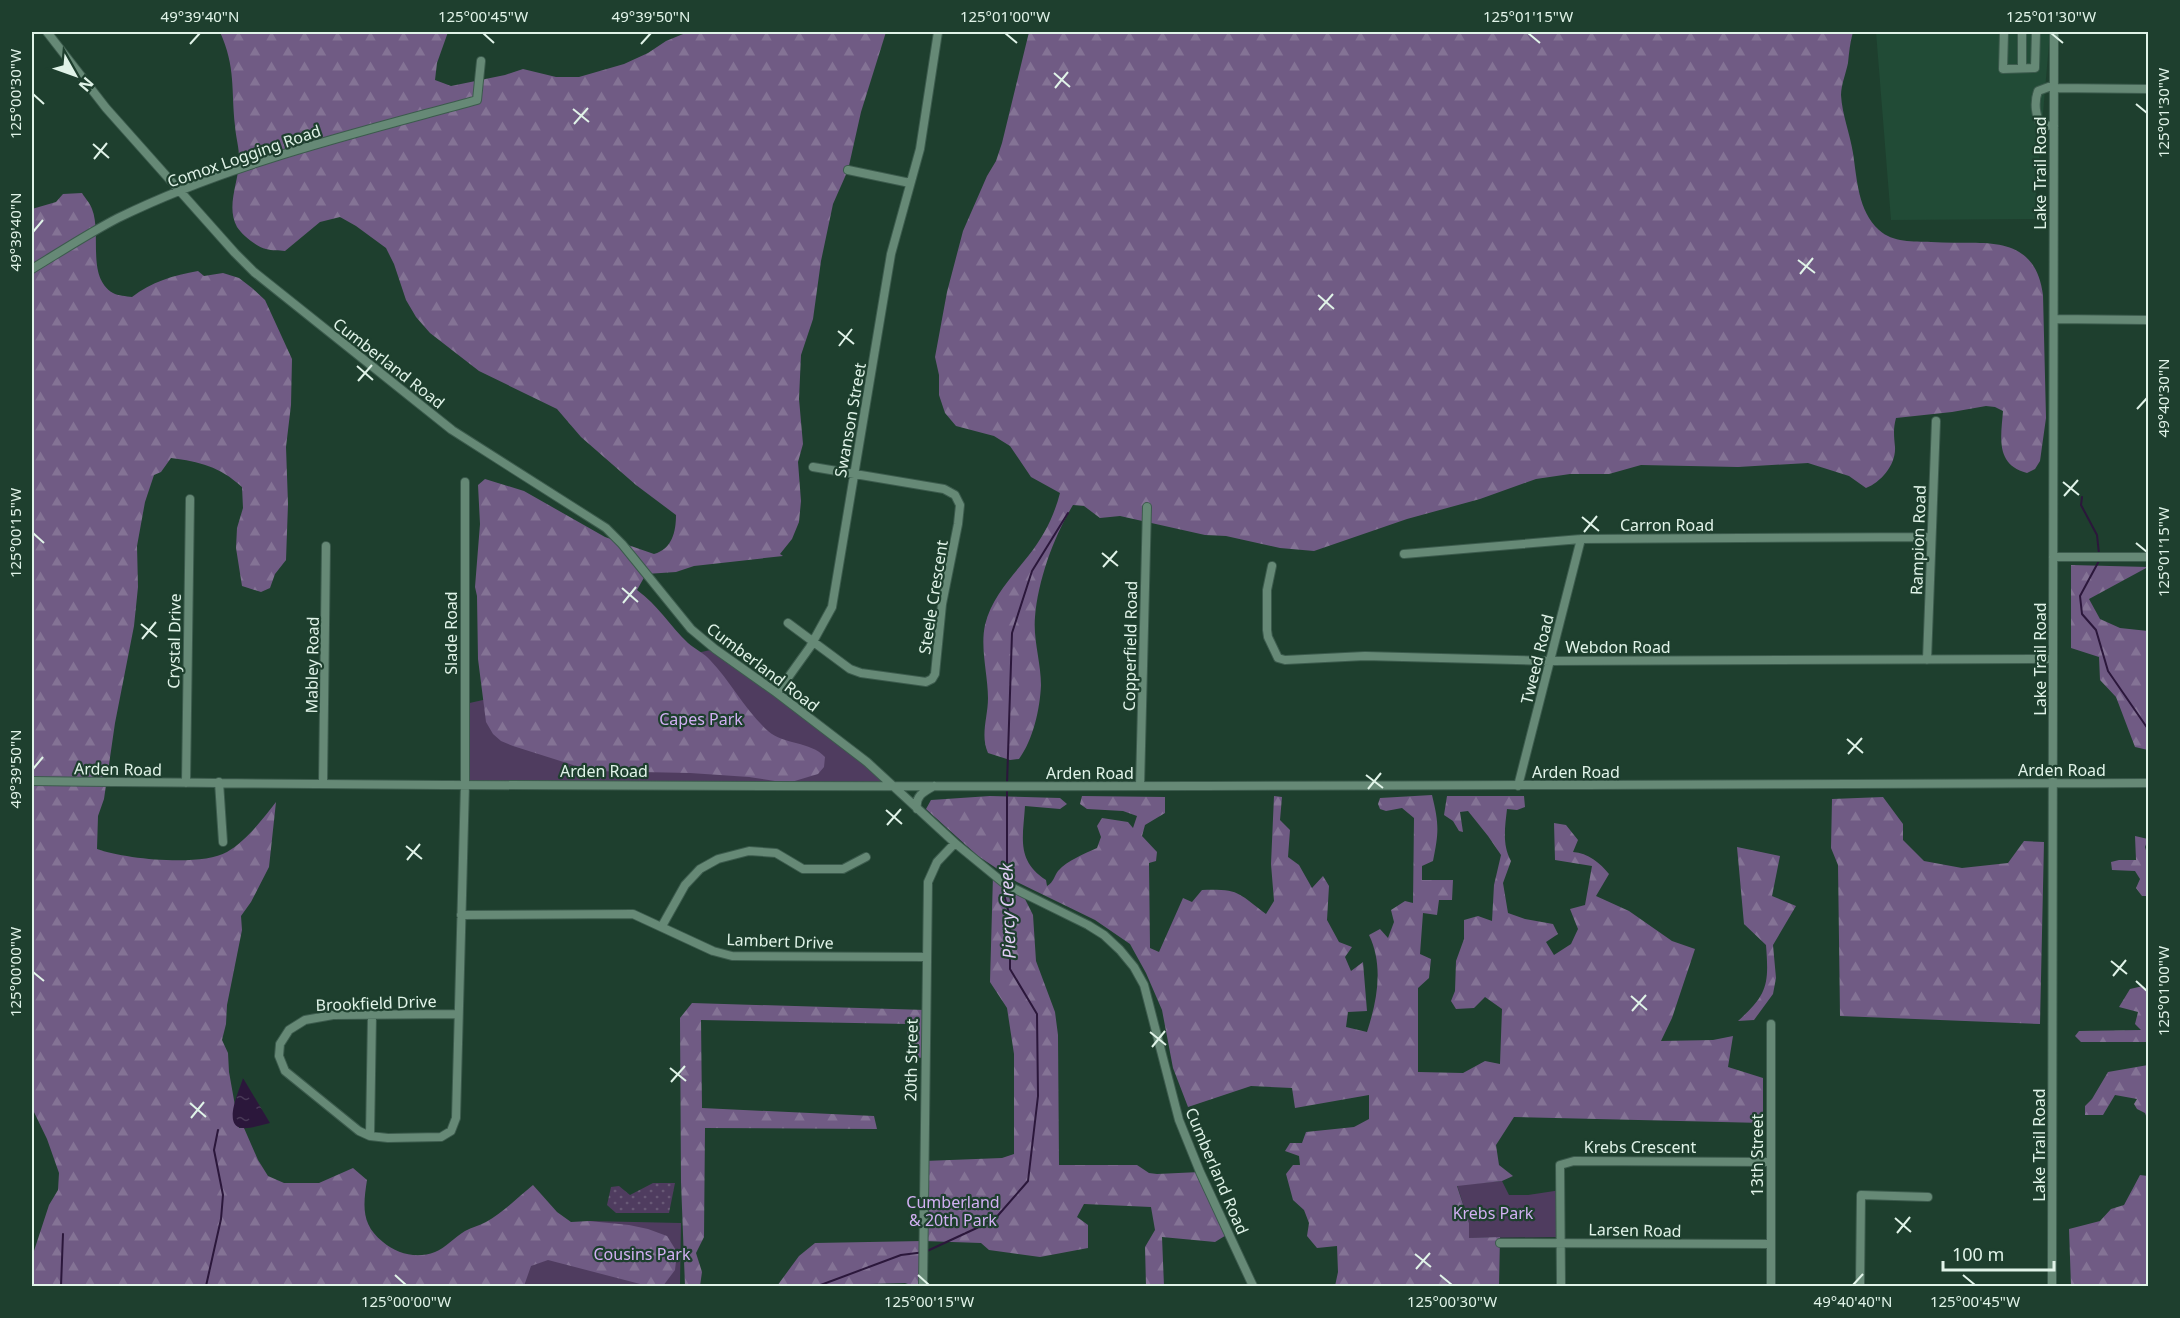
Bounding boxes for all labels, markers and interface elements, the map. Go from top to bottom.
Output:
text: 49°39'40"N [161,6,239,26]
text: 125°00'45"W [438,6,528,26]
text: 49°39'50"N [612,6,690,26]
text: 125°01'00"W [960,6,1050,26]
text: 125°01'15"W [1483,6,1573,26]
text: 125°01'30"W [2006,6,2096,26]
north arrow [45,45,105,105]
text: 125°00'30"W [5,49,25,139]
text: 125°01'30"W [2153,68,2173,158]
text: N [74,73,99,97]
street label: Lake Trail Road [2029,116,2051,230]
street label: Comox Logging Road [164,119,324,193]
text: 49°39'40"N [5,193,25,271]
street label: Cumberland Road [329,313,449,413]
text: 49°40'30"N [2153,359,2173,437]
street label: Swanson Street [829,361,871,479]
street label: Rampion Road [1905,485,1931,595]
text: 125°00'15"W [5,488,25,578]
text: 125°01'15"W [2153,507,2173,597]
street label: Carron Road [1620,514,1714,536]
street label: Steele Crescent [913,538,953,656]
street label: Copperfield Road [1118,581,1142,711]
street label: Slade Road [440,591,462,675]
street label: Crystal Drive [162,593,186,689]
street label: Lake Trail Road [2029,602,2051,716]
street label: Tweed Road [1515,612,1559,706]
street label: Mabley Road [300,616,324,714]
street label: Cumberland Road [702,617,824,717]
street label: Webdon Road [1565,636,1671,658]
park label: Capes Park [659,708,743,730]
text: 49°39'50"N [5,730,25,808]
street label: Arden Road [74,757,162,781]
street label: Arden Road [2018,759,2106,781]
street label: Arden Road [560,760,648,782]
street label: Arden Road [1532,761,1620,783]
street label: Arden Road [1046,762,1134,784]
water label: Piercy Creek [993,861,1021,959]
text: 125°00'00"W [5,927,25,1017]
street label: Lambert Drive [726,928,834,954]
text: 125°01'00"W [2153,946,2173,1036]
street label: Brookfield Drive [315,990,437,1016]
street label: 20th Street [899,1018,923,1102]
street label: Lake Trail Road [2028,1088,2050,1202]
street label: Cumberland Road [1180,1104,1254,1238]
street label: 13th Street [1746,1113,1768,1196]
street label: Krebs Crescent [1584,1136,1696,1158]
park label: Cumberland & 20th Park [906,1191,1000,1231]
park label: Krebs Park [1453,1202,1534,1224]
street label: Larsen Road [1588,1218,1682,1242]
scale bar [1943,1234,2054,1272]
text: 100 m [1952,1242,2004,1266]
park label: Cousins Park [594,1243,691,1265]
text: 125°00'00"W [361,1291,451,1311]
text: 125°00'15"W [884,1291,974,1311]
text: 125°00'30"W [1407,1291,1497,1311]
text: 49°40'40"N [1814,1291,1892,1311]
text: 125°00'45"W [1930,1291,2020,1311]

